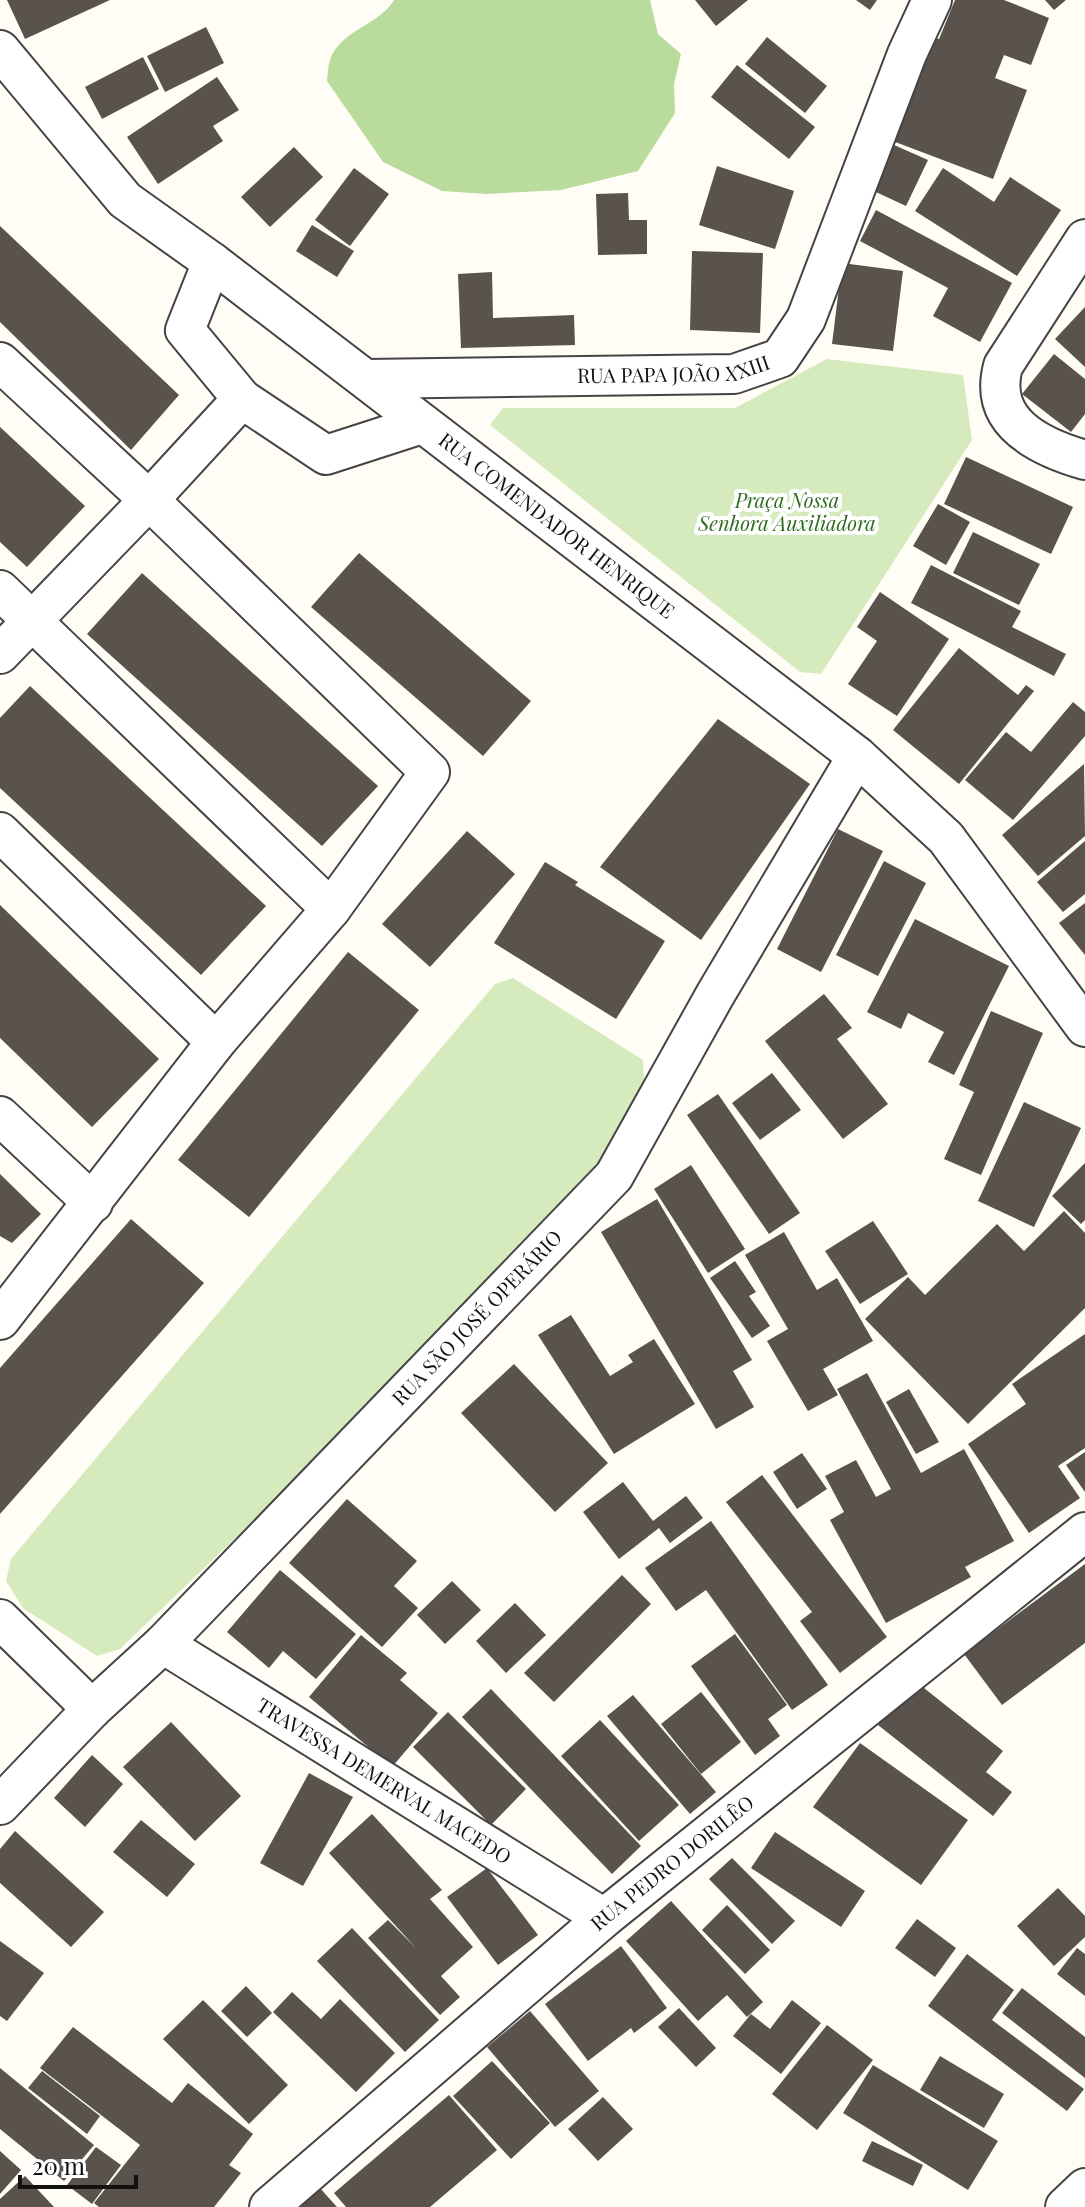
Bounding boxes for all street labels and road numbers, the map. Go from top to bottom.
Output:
street label: RUA PAPA JOÃO XXIII [577,348,773,388]
street label: RUA COMENDADOR HENRIQUE [434,426,681,624]
street label: RUA SÃO JOSÉ OPERÁRIO [385,1223,567,1410]
street label: TRAVESSA DEMERVAL MACEDO [252,1691,517,1869]
street label: RUA PEDRO DORILÊO [584,1788,759,1936]

